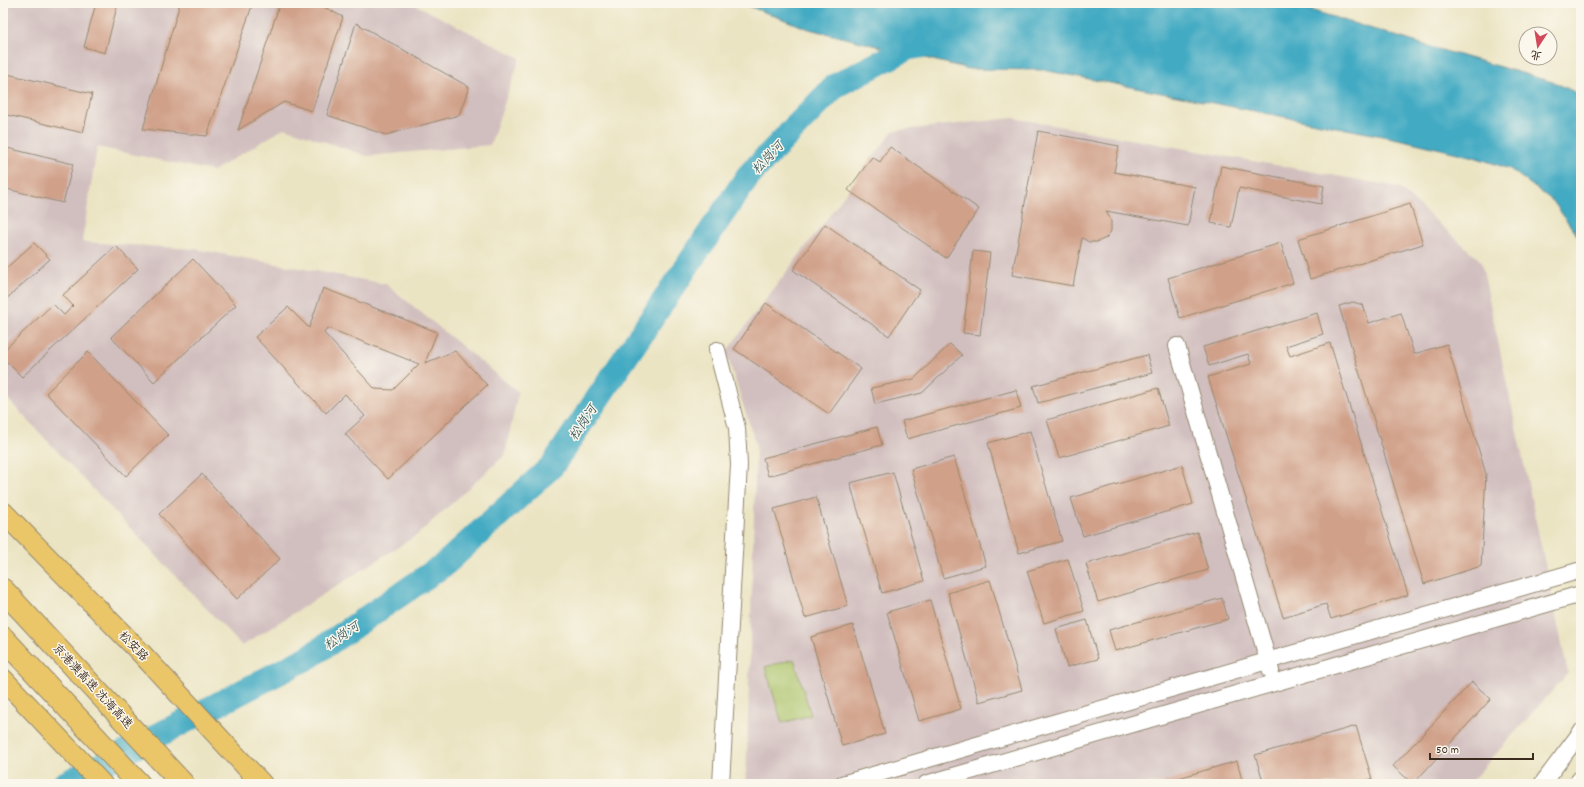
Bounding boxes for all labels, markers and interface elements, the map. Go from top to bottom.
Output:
north arrow [1518,26,1558,66]
text: 北 [1529,45,1543,63]
water label: 松岗河 [748,137,791,179]
water label: 松岗河 [565,400,604,445]
water label: 松岗河 [321,617,366,656]
street label: 松安路 [114,628,152,666]
street label: 京港澳高速 沈海高速 [48,641,136,733]
scale bar [1430,735,1533,761]
text: 50 m [1436,742,1459,759]

